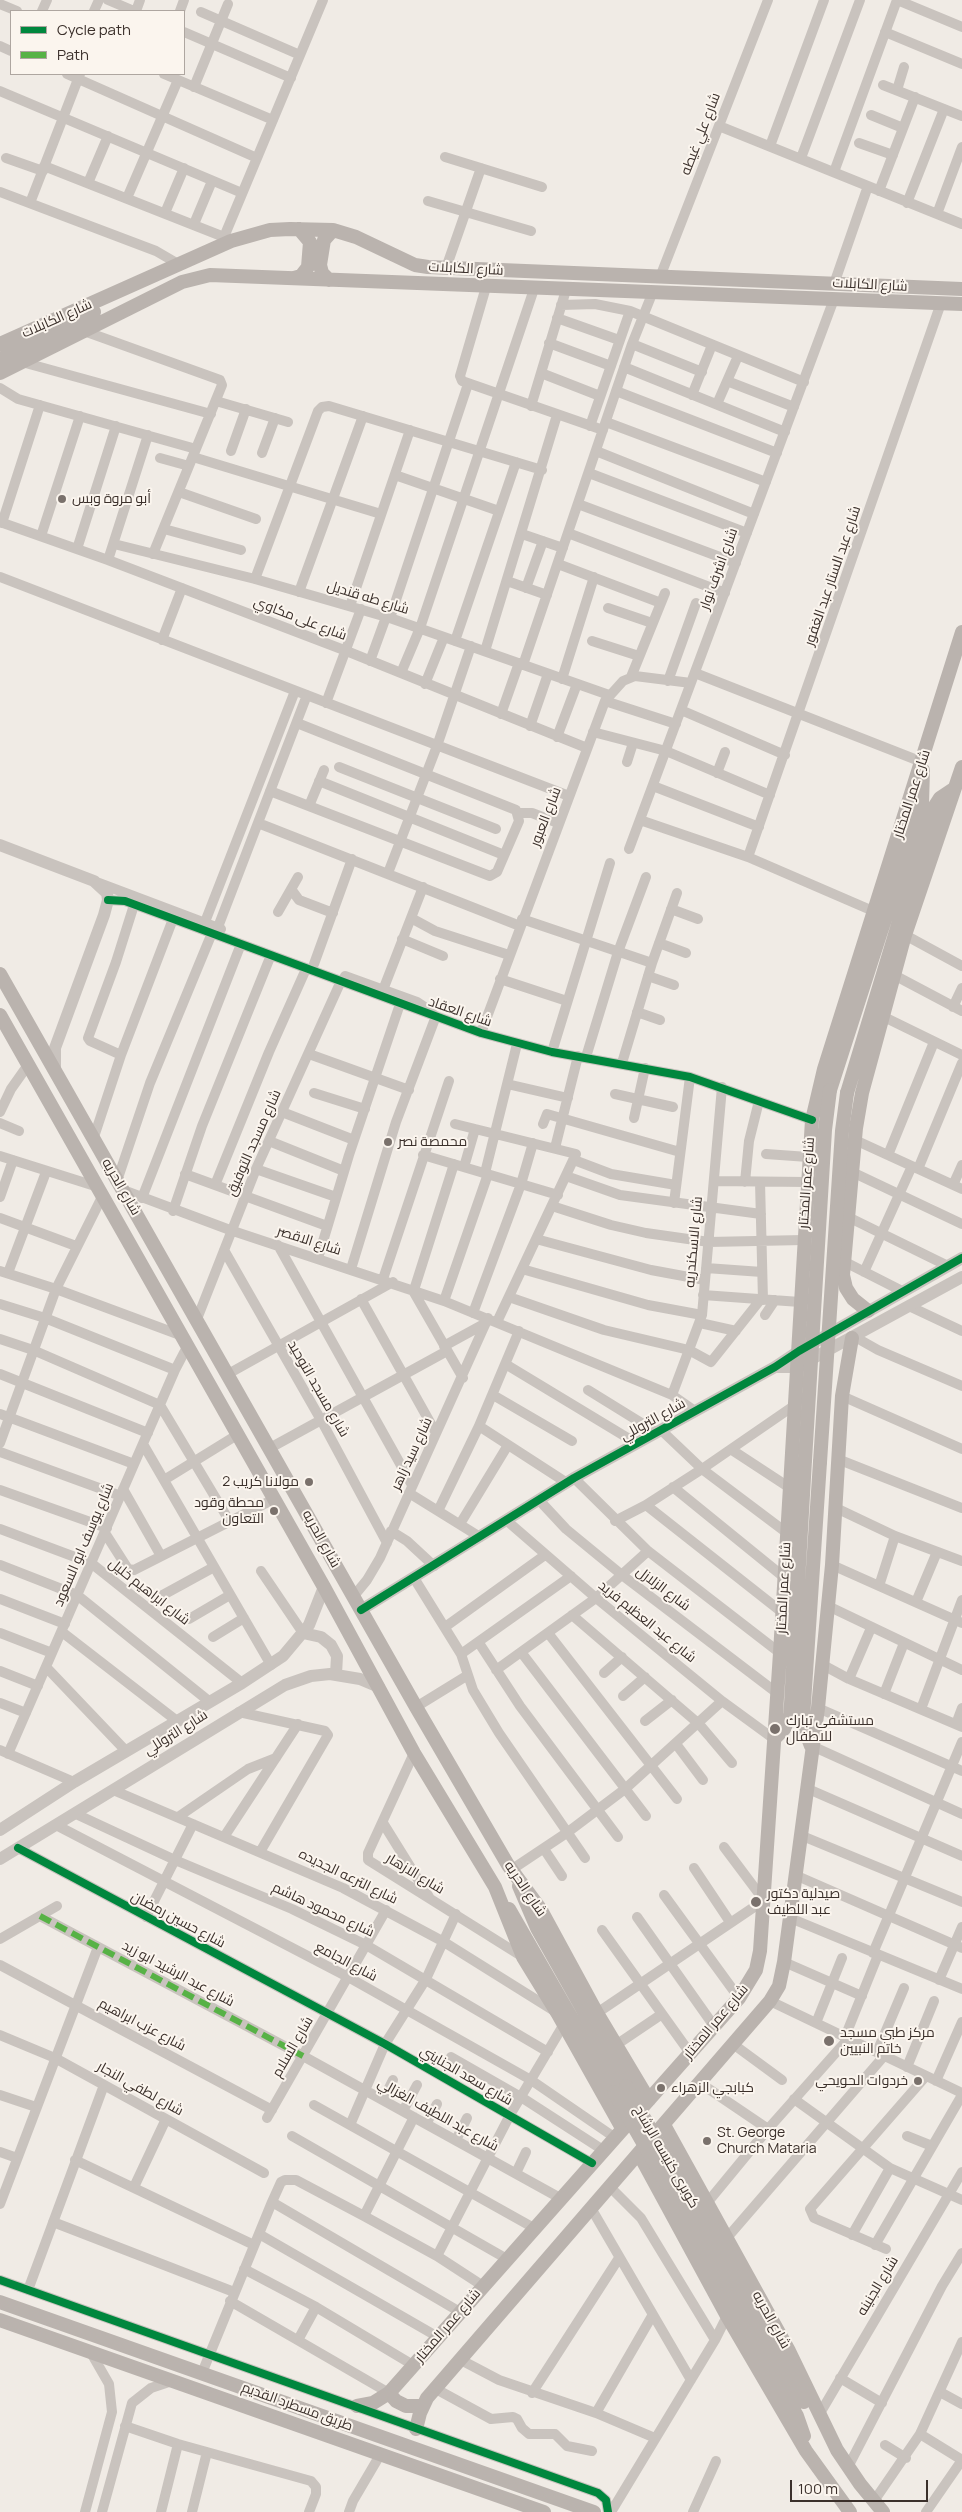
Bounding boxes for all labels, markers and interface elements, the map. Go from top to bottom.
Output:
legend [10,10,185,75]
text: Cycle path [57,19,131,40]
text: Path [57,44,89,65]
street label: شارع علي غيطه [678,91,724,177]
street label: شارع الكابلات [428,259,504,279]
street label: شارع الكابلات [832,275,908,295]
street label: شارع الكابلات [19,296,95,342]
place label: أبو مروة وبس [72,491,151,507]
marker: أبو مروة وبس [56,493,68,505]
street label: شارع عبد الستار عبد الغفور [801,504,865,648]
street label: شارع اشرف نوار [696,526,742,612]
street label: شارع طه قنديل [325,578,411,618]
street label: شارع على مكاوي [251,594,349,644]
street label: شارع عمر المختار [890,748,934,840]
street label: شارع العبور [527,785,565,849]
street label: شارع العقاد [426,993,494,1031]
street label: شارع مسجد التوفيق [223,1087,285,1199]
place label: محمصة نصر [398,1134,467,1150]
marker: محمصة نصر [382,1136,394,1148]
street label: شارع عمر المختار [795,1136,819,1230]
street label: شارع الحريه [98,1155,144,1219]
street label: شارع الاسكندريه [682,1196,706,1288]
street label: شارع الاقصر [275,1223,343,1259]
street label: شارع مسجد التوحيد [284,1338,352,1440]
street label: شارع التروللي [617,1395,689,1445]
street label: شارع سيد زاهر [388,1415,436,1493]
place label: مولانا كريب 2 [222,1474,299,1490]
marker: مولانا كريب 2 [303,1476,315,1488]
street label: شارع يوسف ابو السعود [50,1481,118,1609]
place label: محطة وقود التعاون [194,1495,264,1528]
marker: محطة وقود التعاون [268,1505,280,1517]
street label: شارع الحريه [298,1507,344,1571]
street label: شارع عمر المختار [773,1542,795,1634]
street label: شارع ابراهيم خليل [105,1555,193,1629]
street label: شارع الزلازل [632,1563,694,1615]
street label: شارع عبد العظيم فريد [595,1577,699,1667]
street label: شارع التروللي [141,1707,211,1759]
place label: مستشفى تبارك للاطفال [786,1713,874,1745]
marker: مستشفى تبارك للاطفال [768,1722,782,1736]
street label: شارع الترعه الجديده [296,1846,400,1908]
street label: شارع الازهار [383,1850,447,1898]
street label: شارع الحريه [500,1858,550,1920]
street label: شارع محمود هاشم [269,1879,377,1941]
place label: صيدلية دكتور عبد اللطيف [767,1886,840,1918]
street label: شارع حسين رمضان [128,1888,228,1952]
marker: صيدلية دكتور عبد اللطيف [749,1895,763,1909]
street label: شارع عبد الرشيد ابو زيد [119,1937,237,2011]
street label: شارع الجامع [312,1939,380,1985]
street label: شارع عمر المختار [680,1981,752,2063]
street label: شارع عزب ابراهيم [96,1995,188,2055]
street label: شارع السلام [269,2013,317,2081]
place label: مركز طبي مسجد خاتم النبيين [840,2025,935,2058]
marker: مركز طبي مسجد خاتم النبيين [822,2034,836,2048]
street label: شارع سعد الجنايني [417,2043,515,2109]
street label: شارع لطفي النجار [94,2058,186,2120]
place label: خردوات الحويحي [815,2073,908,2089]
street label: شارع عبد اللطيف الغزالي [375,2075,501,2155]
marker: خردوات الحويحي [912,2075,924,2087]
place label: كبابجي الزهراء [671,2080,754,2096]
marker: كبابجي الزهراء [655,2082,667,2094]
street label: كوبرى كنيسه الرشاح [630,2103,702,2211]
place label: St. George Church Mataria [717,2125,816,2158]
marker: St. George Church Mataria [701,2135,713,2147]
street label: شارع الجنينه [854,2253,902,2319]
street label: شارع عمر المختار [411,2286,485,2366]
street label: شارع الحريه [748,2288,794,2352]
street label: طريق مسطرد القديم [239,2379,355,2435]
scale bar [792,2470,930,2502]
text: 100 m [798,2478,838,2499]

